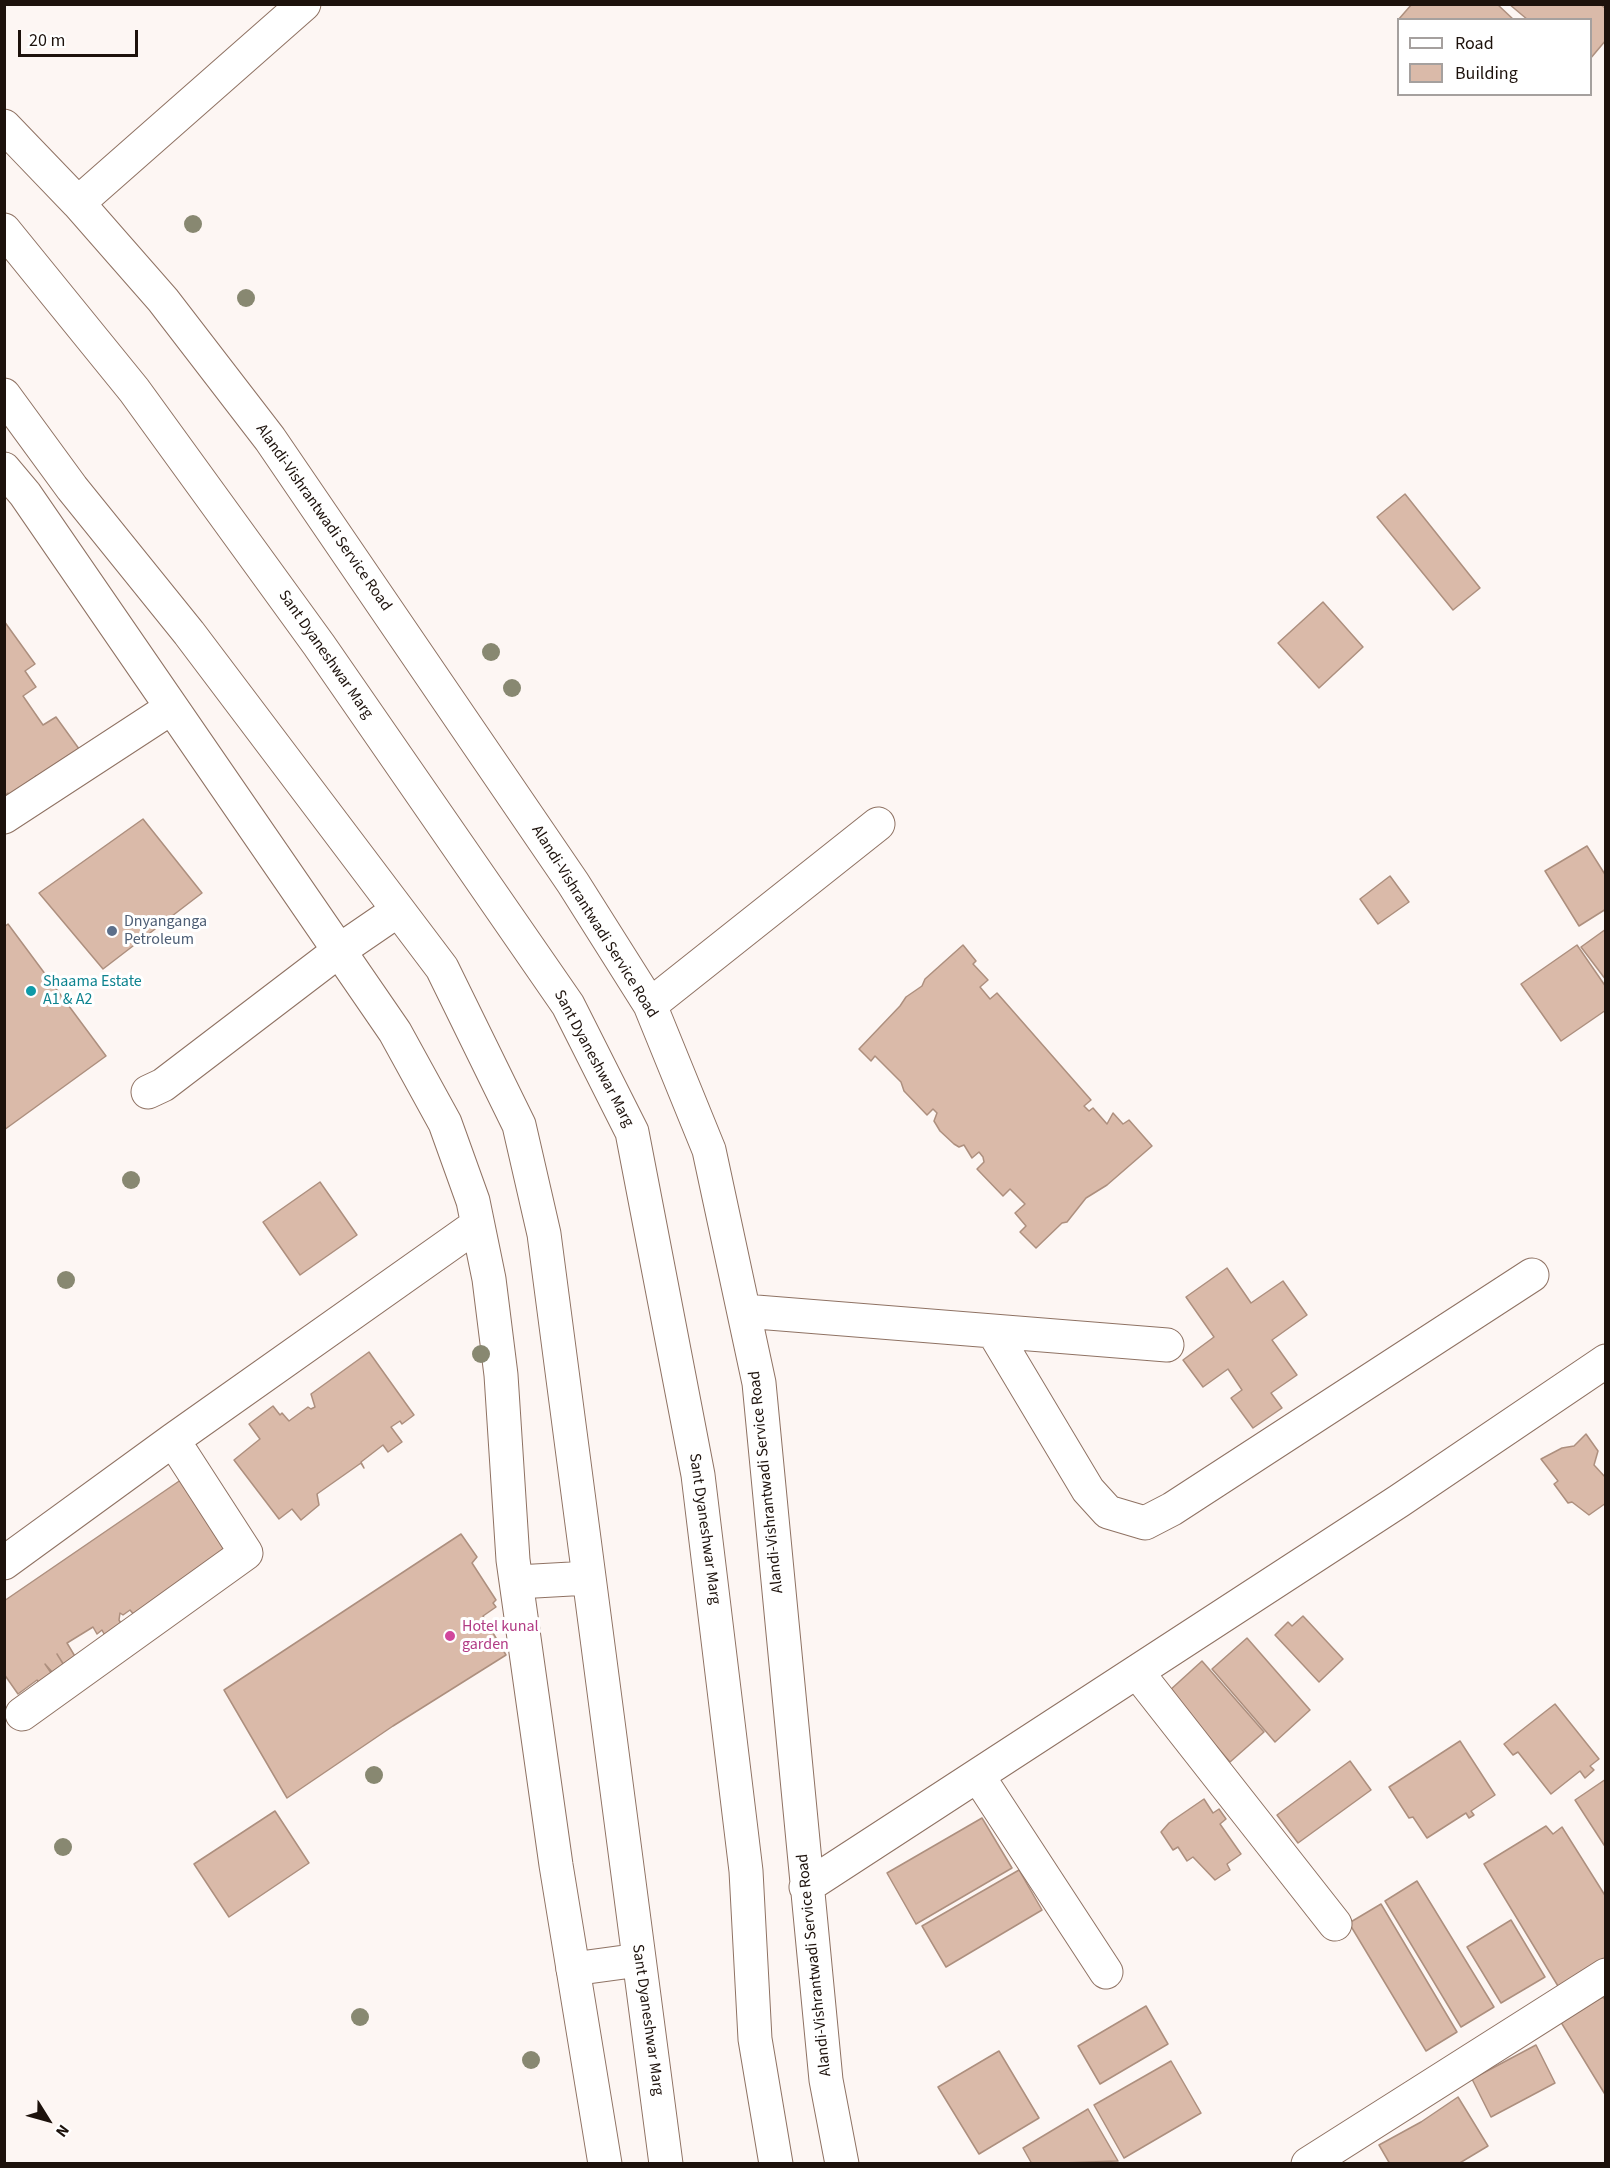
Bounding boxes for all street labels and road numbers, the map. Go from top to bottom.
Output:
street label: Alandi-Vishrantwadi Service Road [251,421,395,615]
street label: Sant Dyaneshwar Marg [273,587,377,723]
street label: Alandi-Vishrantwadi Service Road [527,822,661,1022]
street label: Sant Dyaneshwar Marg [549,987,637,1131]
street label: Alandi-Vishrantwadi Service Road [746,1370,788,1594]
street label: Sant Dyaneshwar Marg [684,1452,724,1606]
street label: Alandi-Vishrantwadi Service Road [794,1853,836,2077]
street label: Sant Dyaneshwar Marg [627,1943,667,2097]

